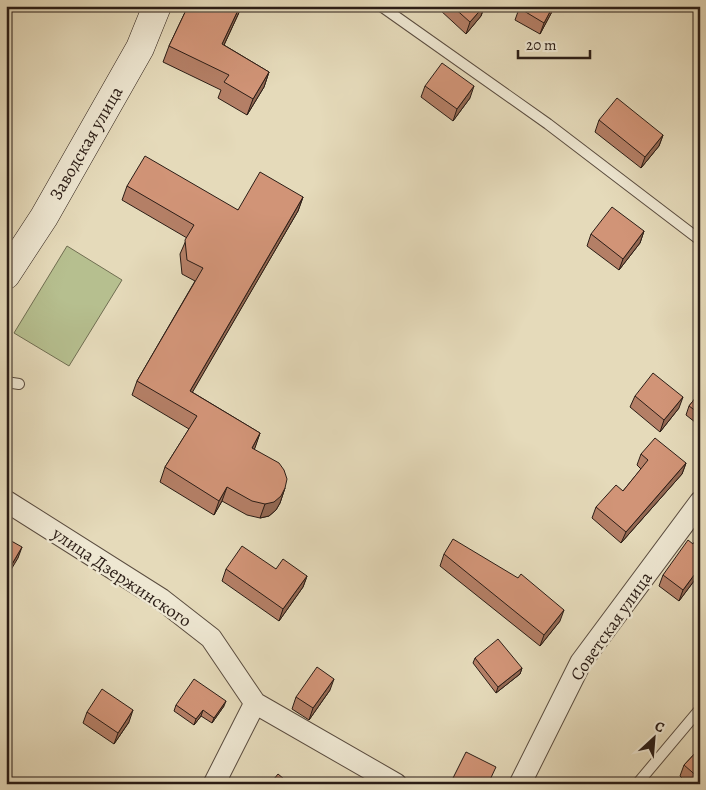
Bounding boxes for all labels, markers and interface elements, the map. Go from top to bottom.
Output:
scale bar [518,28,591,60]
text: 20 m [526,35,557,55]
street label: Заводская улица [44,81,129,204]
street label: улица Дзержинского [47,521,196,633]
street label: Советская улица [564,566,658,685]
north arrow [628,712,678,762]
text: С [651,716,668,737]

